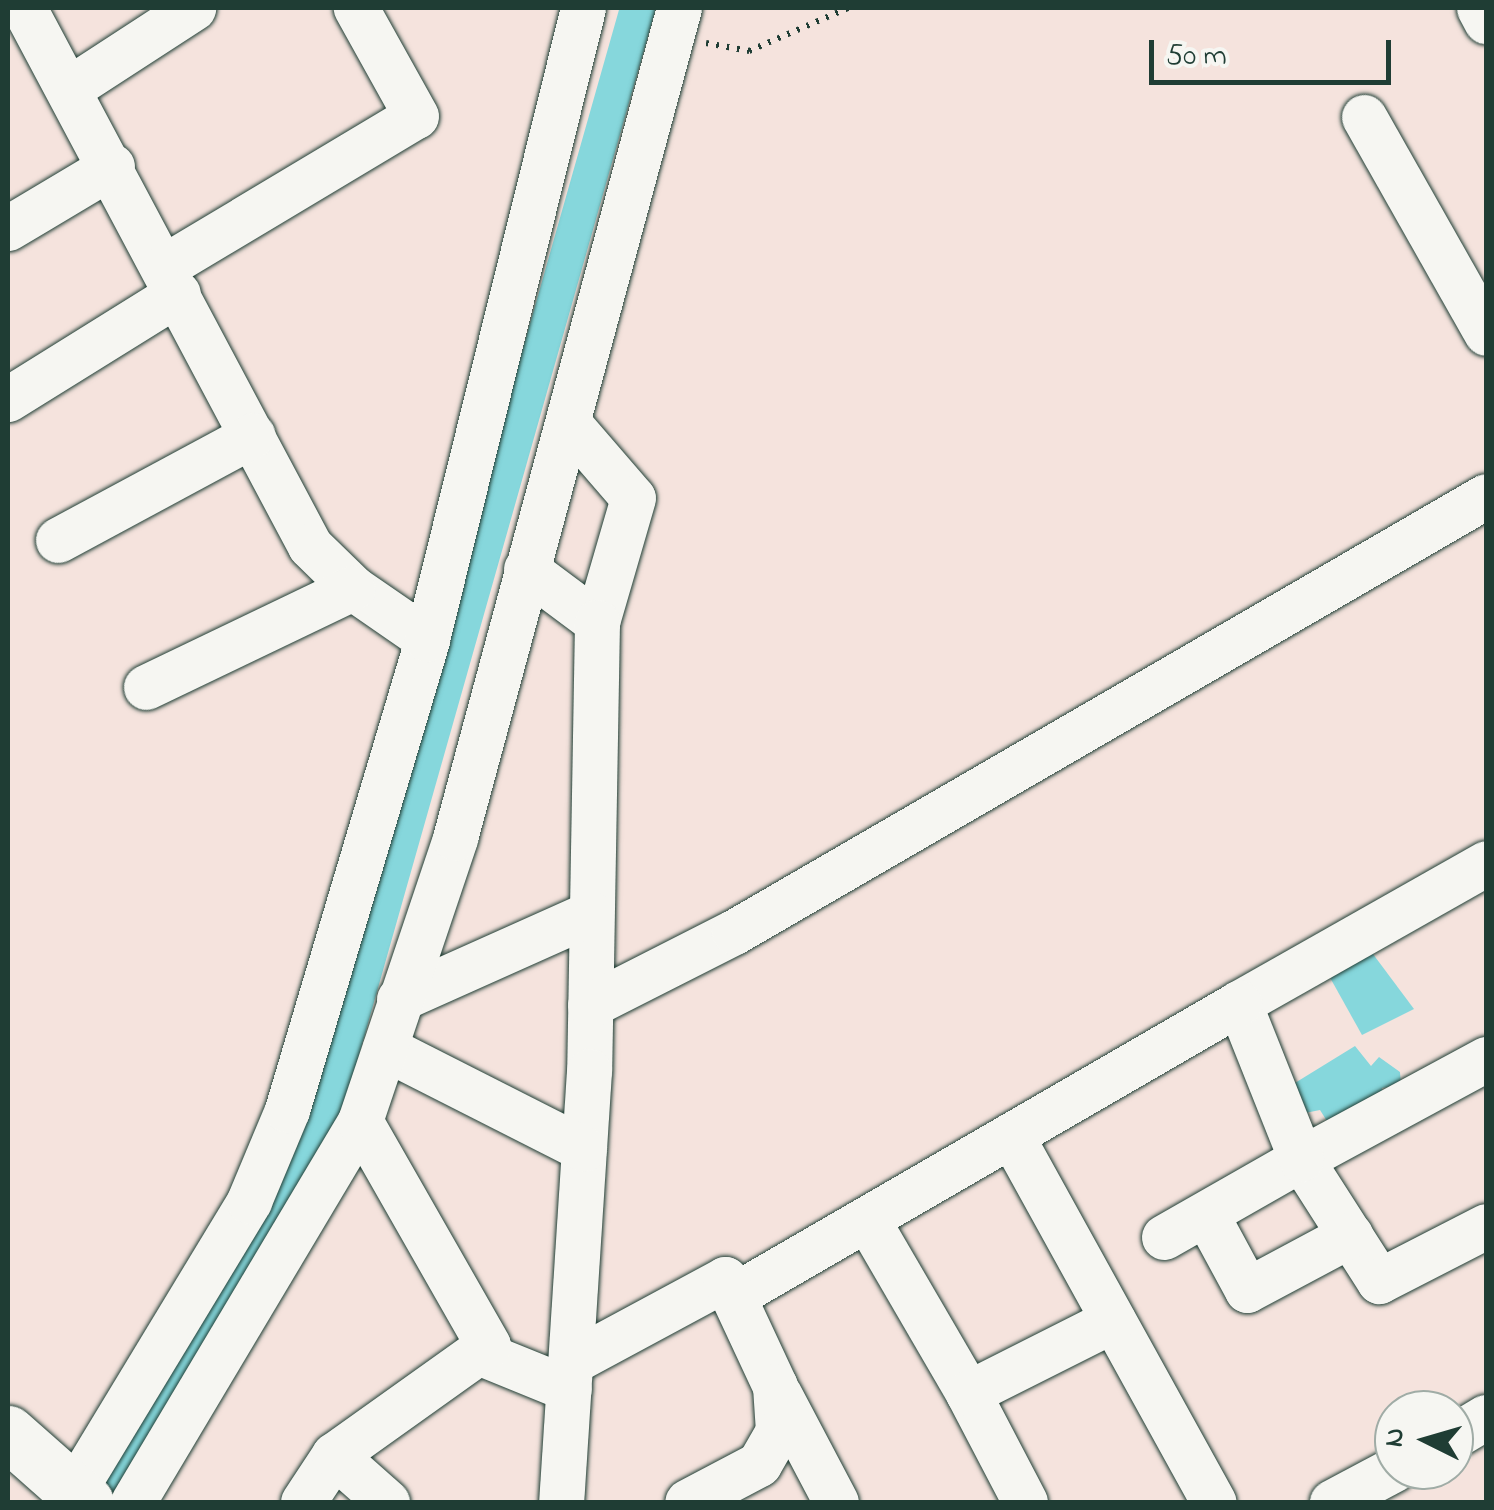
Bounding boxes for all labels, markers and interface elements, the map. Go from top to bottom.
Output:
scale bar [1154,20,1396,82]
text: 50 m [1166,35,1227,79]
north arrow [1374,1390,1474,1490]
text: N [1374,1426,1417,1449]

